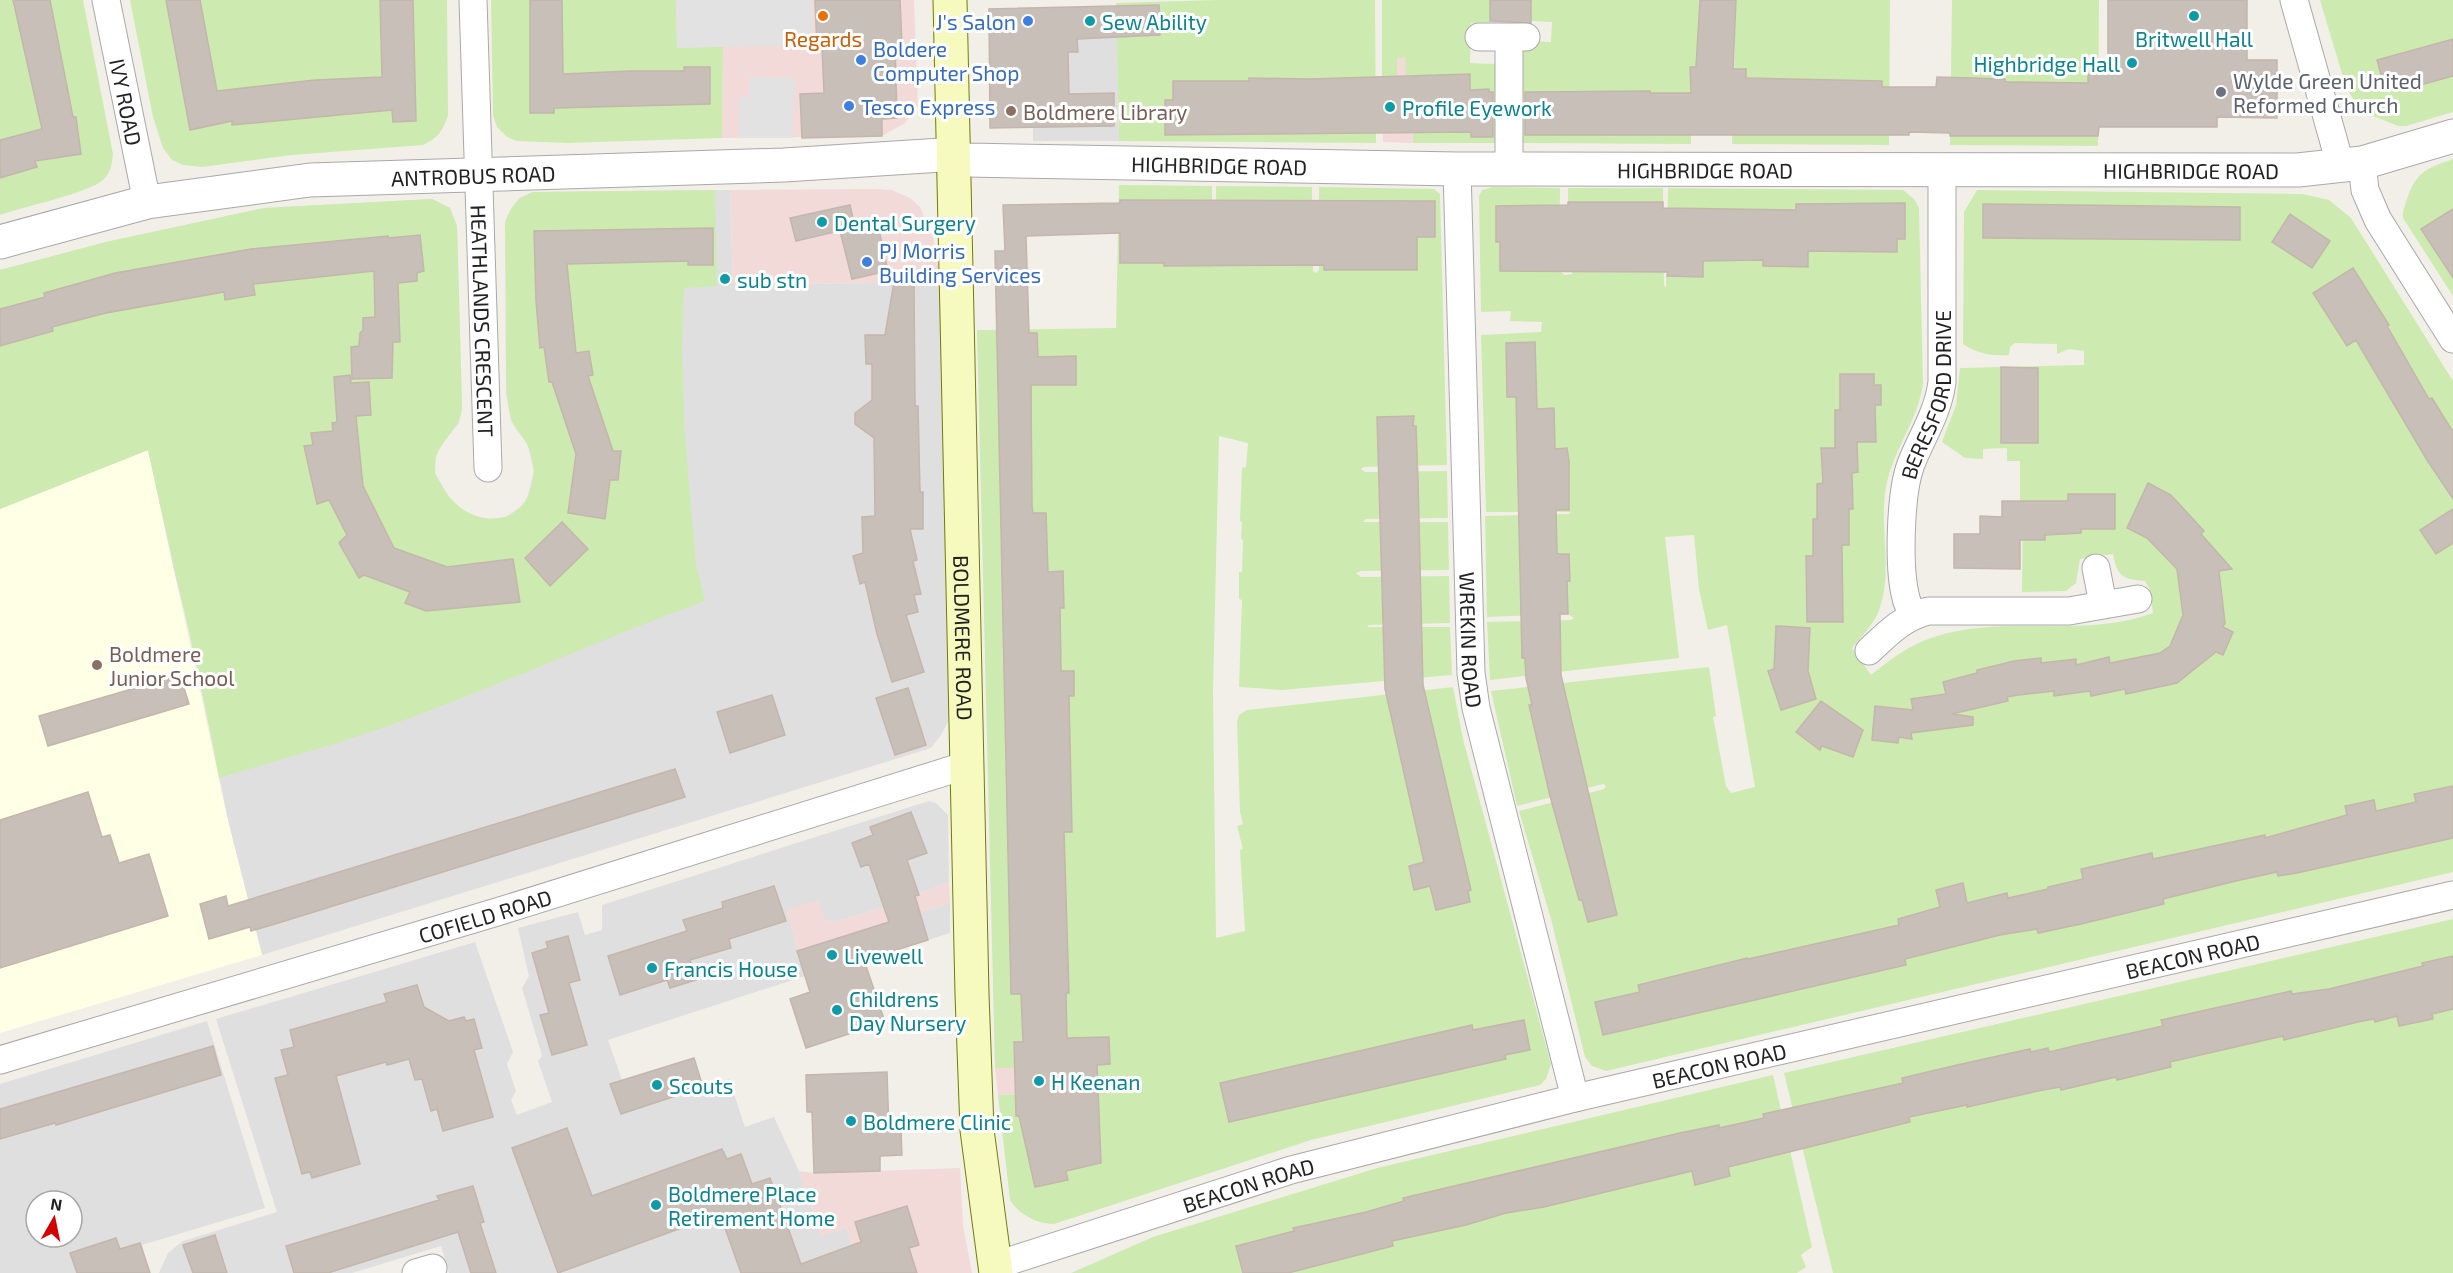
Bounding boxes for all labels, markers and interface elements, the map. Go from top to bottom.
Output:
marker: Regards [816,9,830,23]
place label: J's Salon [935,9,1016,34]
place label: Sew Ability [1102,9,1207,34]
marker: Britwell Hall [2187,9,2201,23]
marker: J's Salon [1021,14,1035,28]
marker: Sew Ability [1083,14,1097,28]
place label: Regards [784,26,862,51]
place label: Britwell Hall [2135,26,2254,51]
place label: Boldere Computer Shop [873,36,1019,85]
place label: Highbridge Hall [1974,51,2121,76]
marker: Boldere Computer Shop [854,53,868,67]
street label: IVY ROAD [106,56,148,148]
marker: Highbridge Hall [2125,56,2139,70]
place label: Wylde Green United Reformed Church [2233,68,2422,117]
marker: Wylde Green United Reformed Church [2214,85,2228,99]
place label: Tesco Express [861,94,995,119]
place label: Profile Eyework [1402,95,1552,120]
marker: Tesco Express [842,99,856,113]
place label: Boldmere Library [1023,99,1187,124]
marker: Profile Eyework [1383,100,1397,114]
marker: Boldmere Library [1004,104,1018,118]
street label: HIGHBRIDGE ROAD [1131,151,1307,179]
street label: HIGHBRIDGE ROAD [1617,157,1793,182]
street label: HIGHBRIDGE ROAD [2103,157,2279,182]
street label: ANTROBUS ROAD [390,160,556,190]
street label: HEATHLANDS CRESCENT [467,204,499,437]
place label: Dental Surgery [834,210,976,235]
marker: Dental Surgery [815,215,829,229]
place label: PJ Morris Building Services [879,238,1041,287]
marker: PJ Morris Building Services [860,255,874,269]
place label: sub stn [737,267,807,292]
marker: sub stn [718,272,732,286]
street label: BERESFORD DRIVE [1895,310,1955,482]
street label: BOLDMERE ROAD [950,555,978,721]
street label: WREKIN ROAD [1456,571,1488,709]
place label: Boldmere Junior School [109,641,235,690]
marker: Boldmere Junior School [90,658,104,672]
street label: COFIELD ROAD [415,883,554,947]
street label: BEACON ROAD [2123,928,2262,983]
place label: Livewell [844,943,924,968]
marker: Livewell [825,948,839,962]
place label: Francis House [664,956,798,981]
marker: Francis House [645,961,659,975]
place label: Childrens Day Nursery [849,986,966,1035]
marker: Childrens Day Nursery [830,1003,844,1017]
street label: BEACON ROAD [1650,1037,1789,1092]
place label: H Keenan [1051,1069,1140,1094]
place label: Scouts [669,1073,733,1098]
marker: H Keenan [1032,1074,1046,1088]
marker: Scouts [650,1078,664,1092]
place label: Boldmere Clinic [863,1109,1011,1134]
marker: Boldmere Clinic [844,1114,858,1128]
street label: BEACON ROAD [1179,1152,1317,1217]
place label: Boldmere Place Retirement Home [668,1181,835,1230]
north arrow [24,1189,84,1249]
text: N [49,1193,64,1214]
marker: Boldmere Place Retirement Home [649,1198,663,1212]

